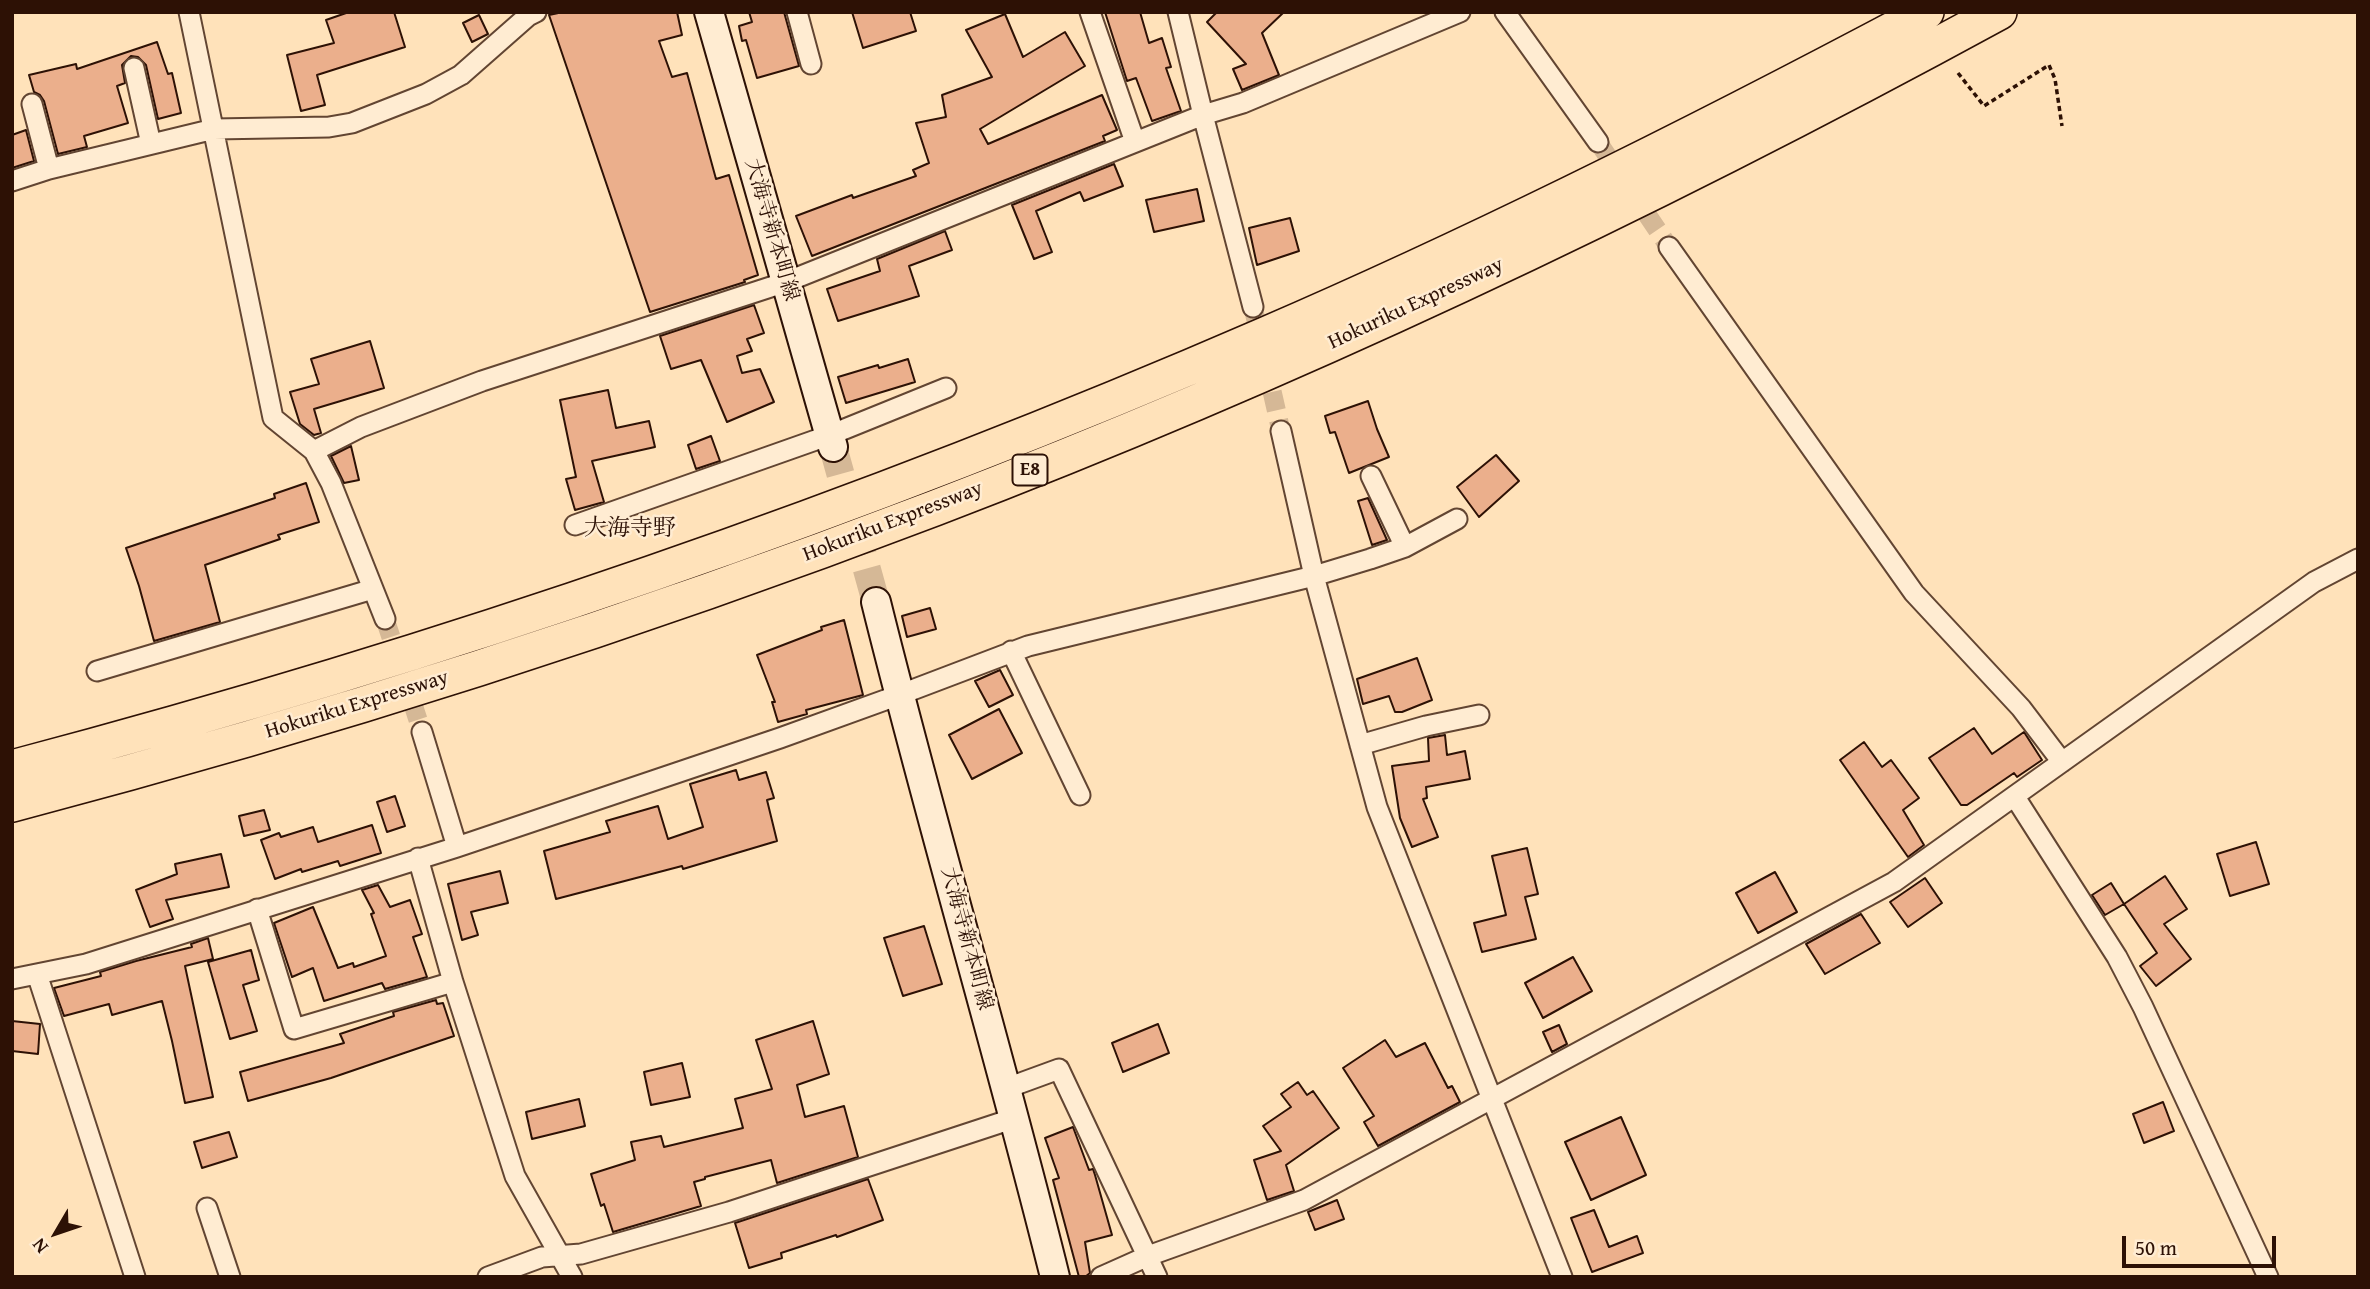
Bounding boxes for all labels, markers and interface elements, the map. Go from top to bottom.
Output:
street label: 大海寺新本町線 [739,156,803,304]
street label: Hokuriku Expressway [1324,252,1508,356]
road number: E8 [1012,454,1048,485]
street label: Hokuriku Expressway [800,476,986,568]
district label: 大海寺野 [584,515,676,543]
street label: Hokuriku Expressway [262,665,452,745]
street label: 大海寺新本町線 [935,865,997,1013]
north arrow [21,1198,91,1268]
scale bar [2125,1222,2279,1266]
text: N [25,1232,55,1260]
text: 50 m [2135,1232,2177,1263]

